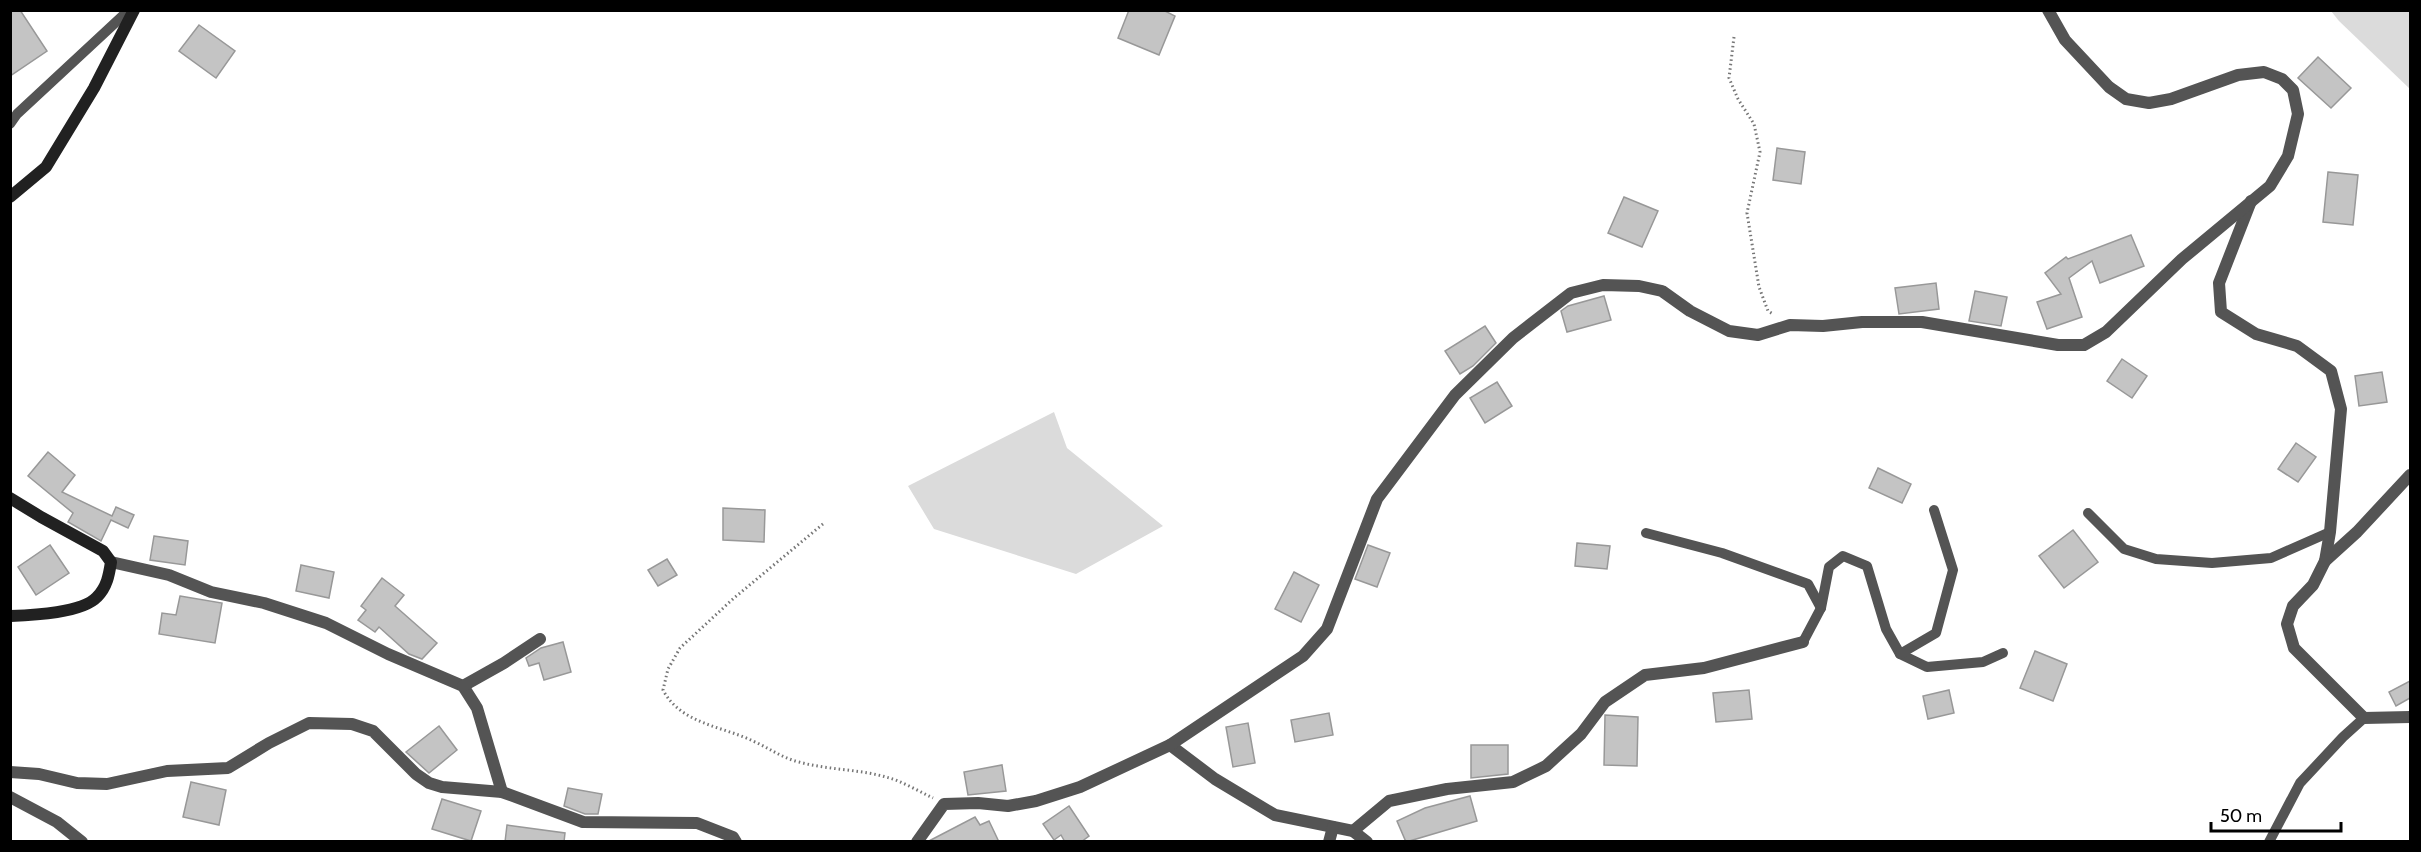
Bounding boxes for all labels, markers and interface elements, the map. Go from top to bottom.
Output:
scale bar [2211,795,2342,833]
text: 50 m [2220,805,2262,827]

